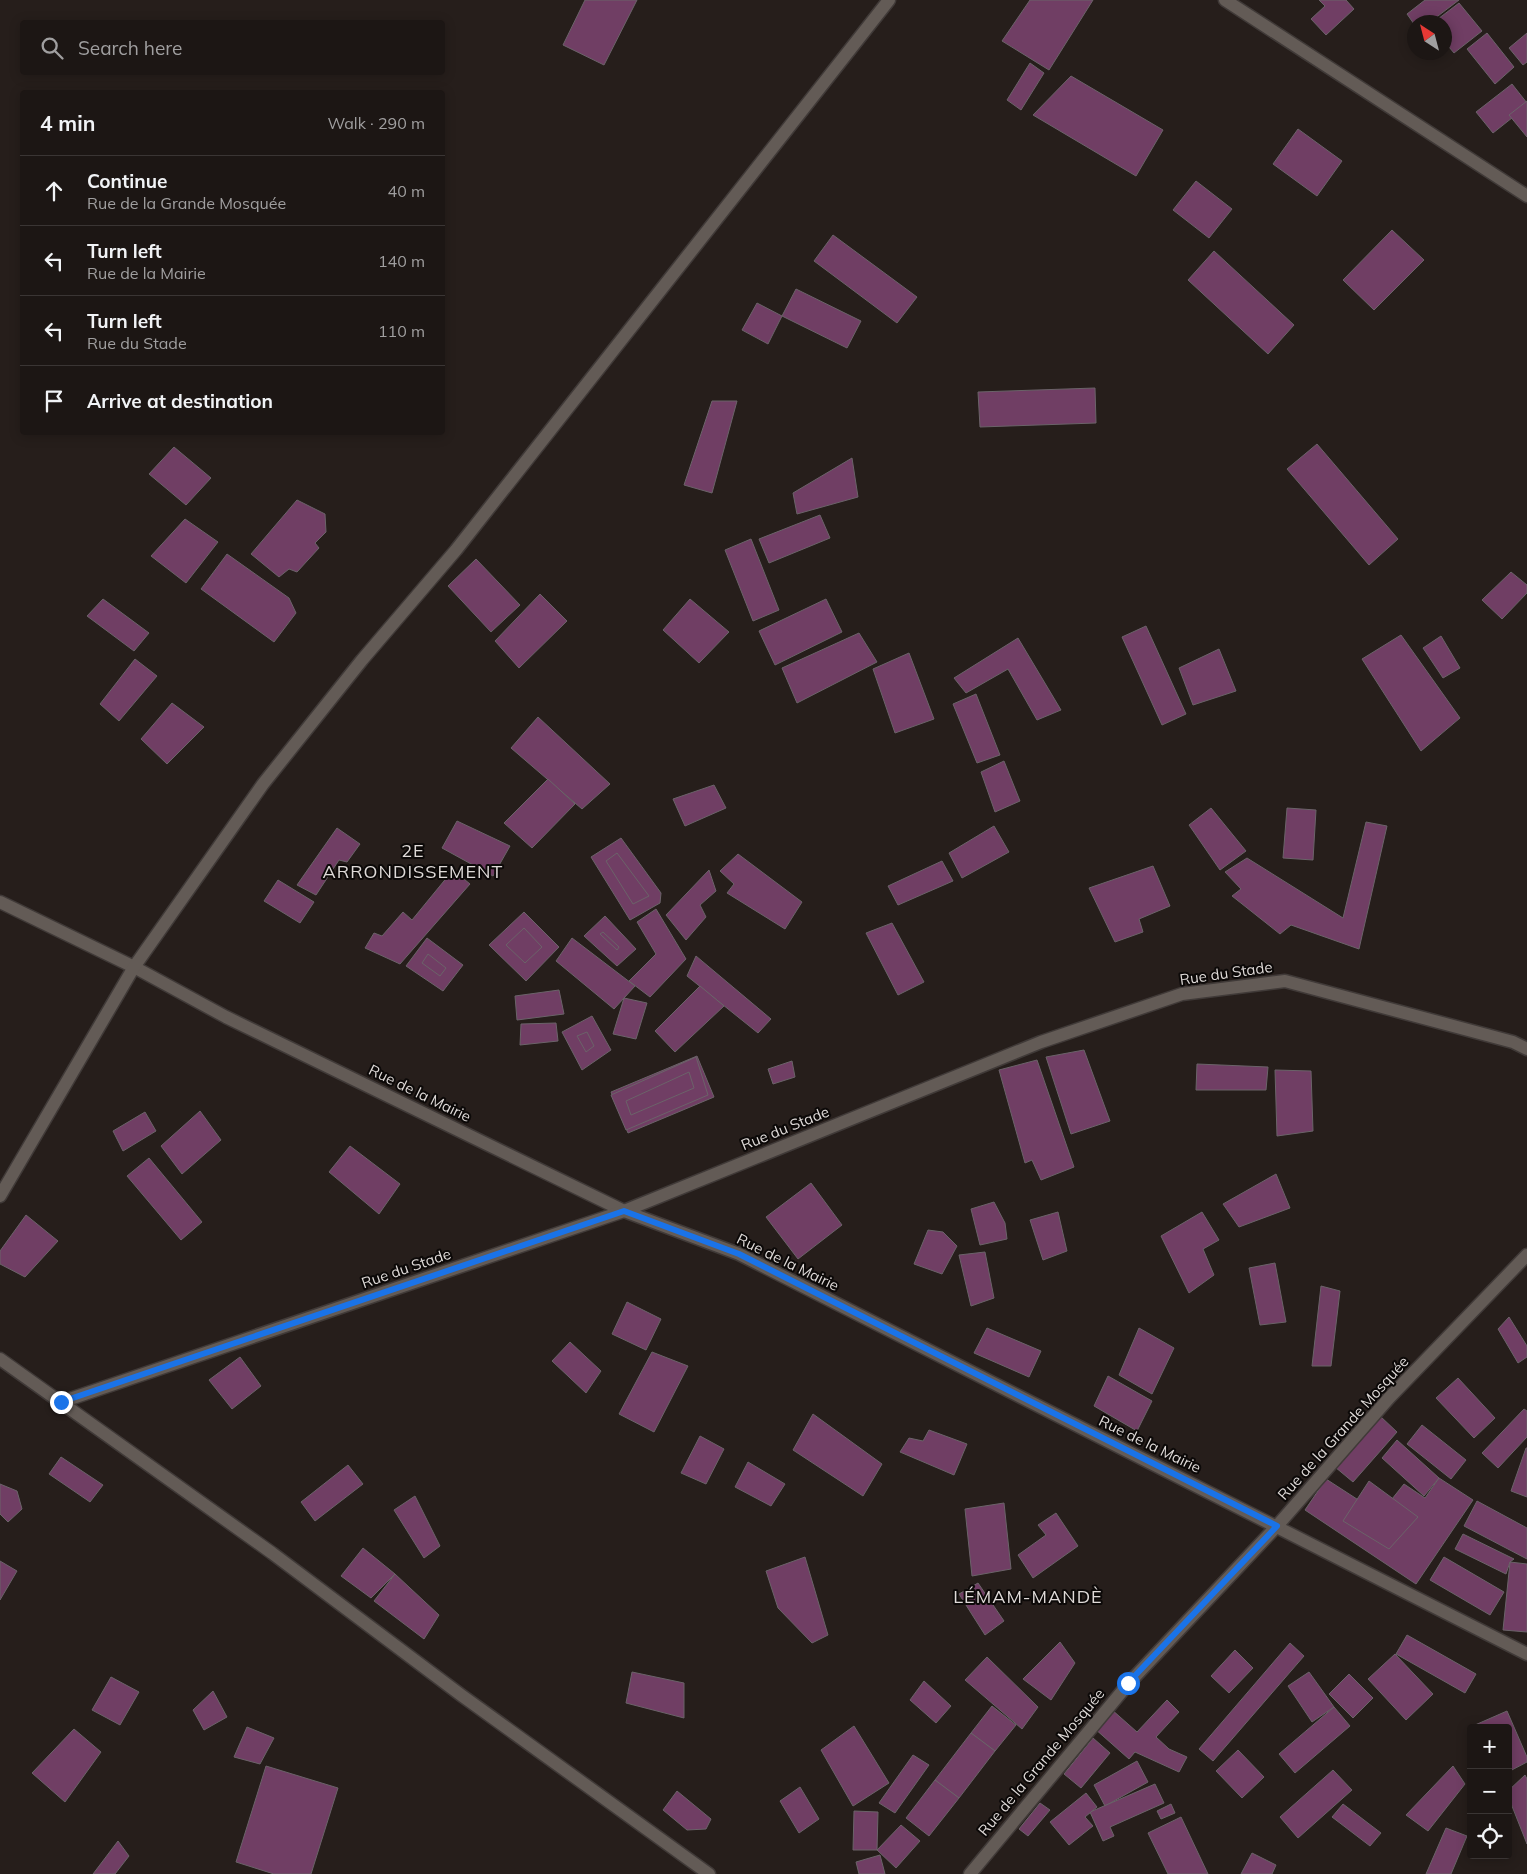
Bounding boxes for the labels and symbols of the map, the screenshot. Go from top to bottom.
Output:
north arrow [1407,15,1452,60]
district label: 2E ARRONDISSEMENT [323,839,503,883]
street label: Rue du Stade [1178,957,1274,989]
street label: Rue de la Mairie [366,1060,474,1126]
street label: Rue du Stade [738,1102,832,1154]
street label: Rue de la Mairie [734,1229,842,1295]
street label: Rue du Stade [359,1244,453,1292]
street label: Rue de la Grande Mosquée [1273,1352,1413,1504]
route end [50,1391,73,1414]
street label: Rue de la Mairie [1096,1411,1204,1477]
district label: LÉMAM-MANDÈ [953,1585,1103,1608]
route start [1117,1672,1140,1695]
street label: Rue de la Grande Mosquée [974,1684,1108,1840]

